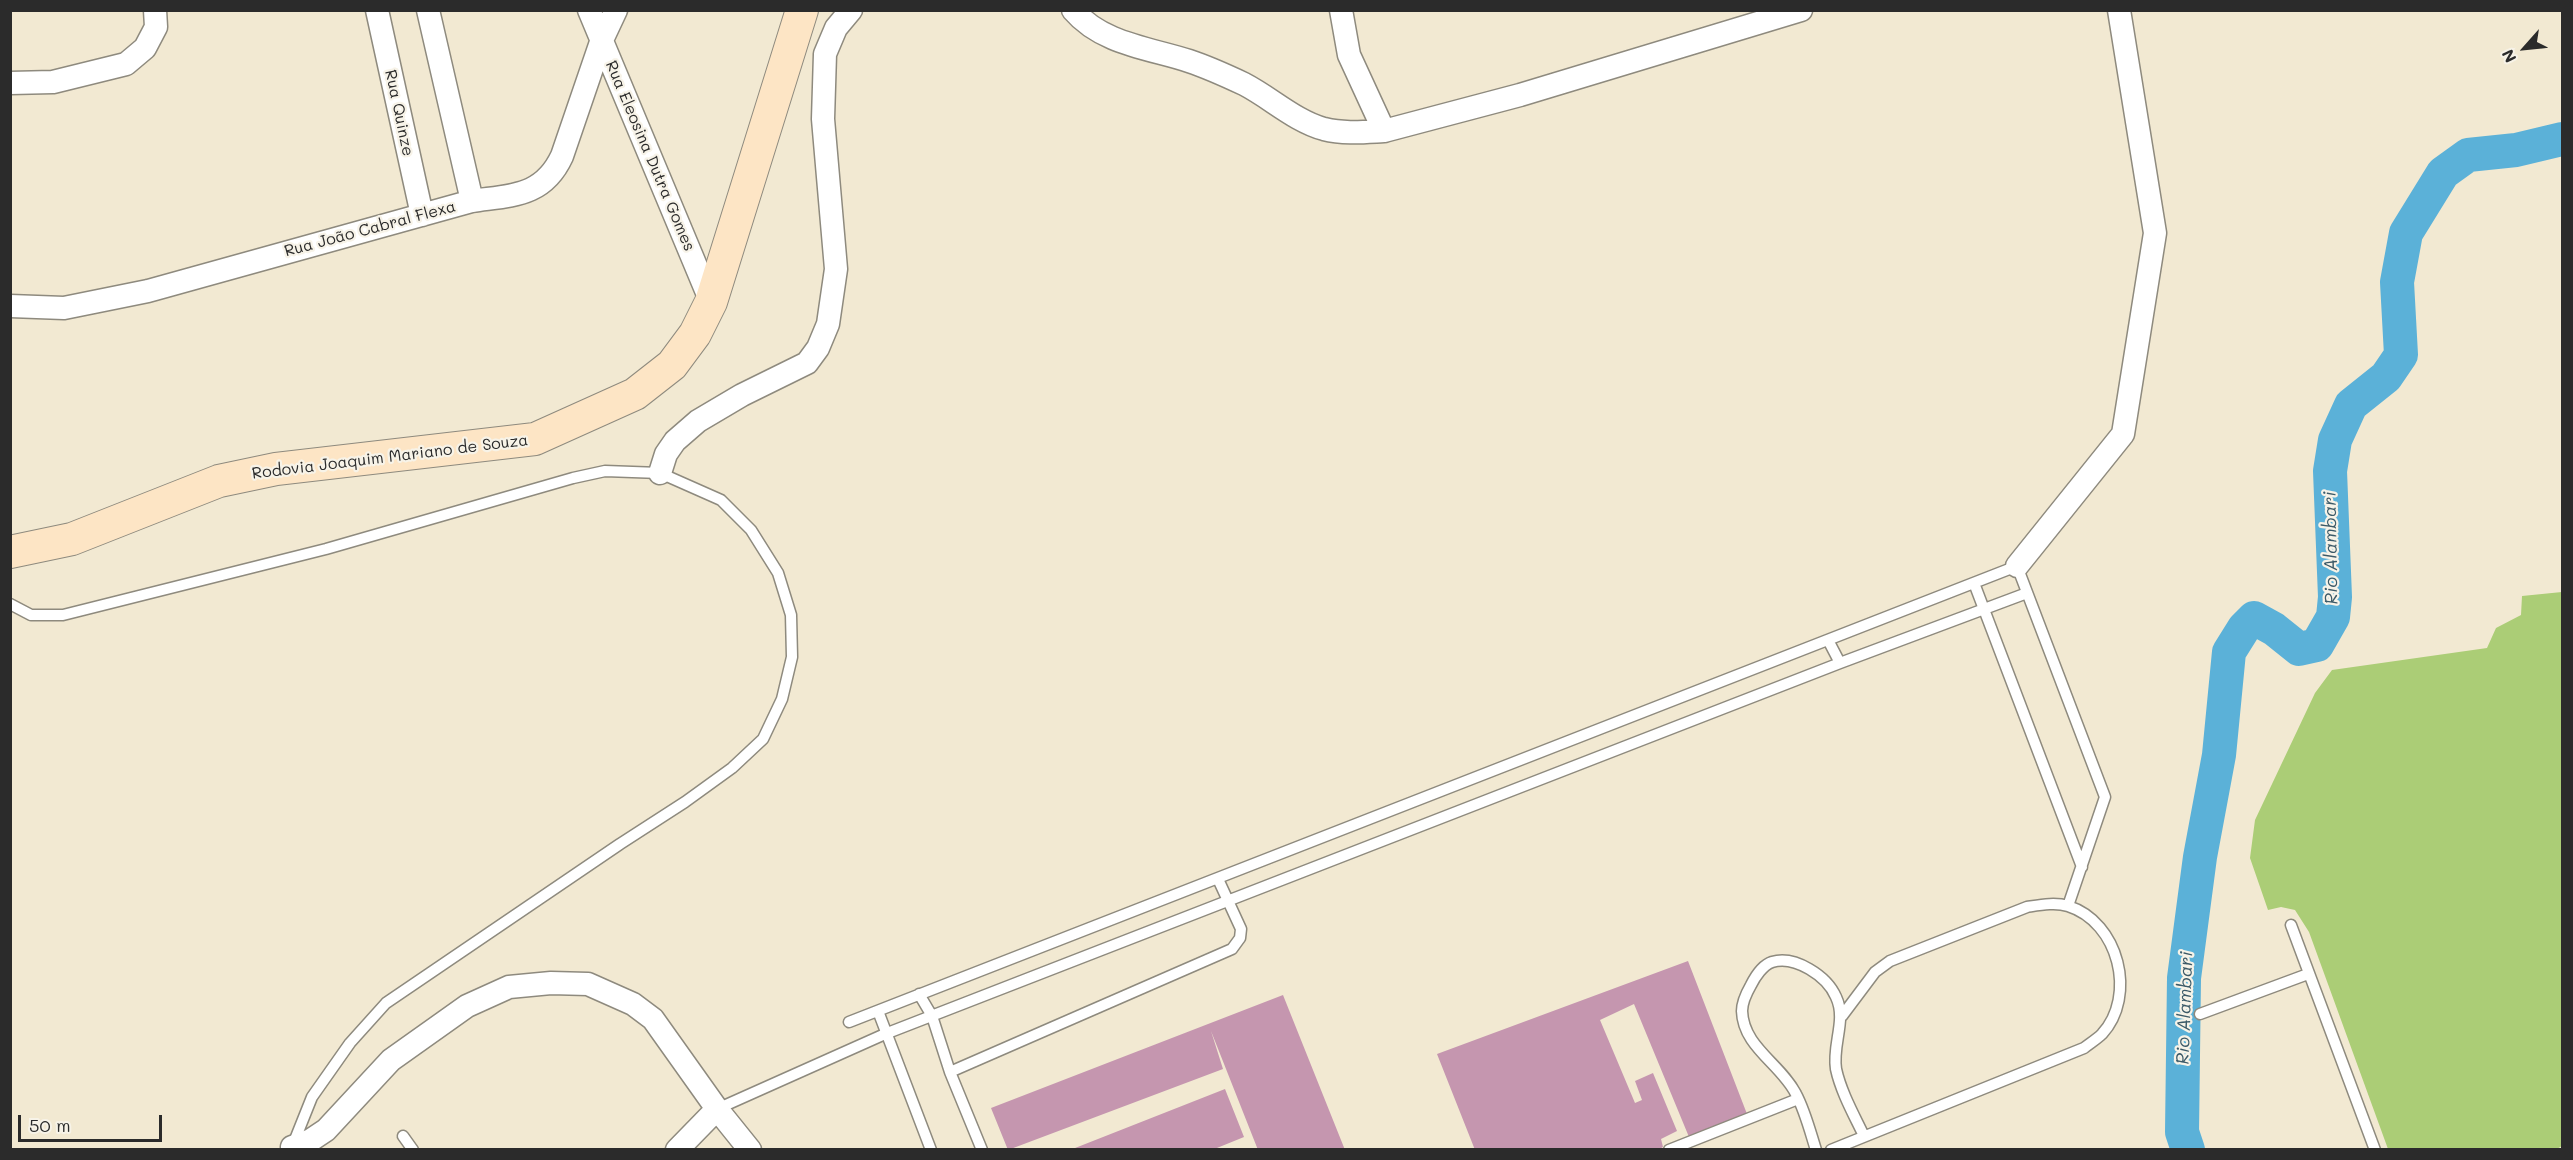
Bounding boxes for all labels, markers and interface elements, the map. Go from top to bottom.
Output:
north arrow [2495,18,2555,78]
text: N [2496,46,2521,67]
street label: Rua Eleosina Dutra Gomes [601,58,699,254]
street label: Rua Quinze [380,68,418,158]
street label: Rua João Cabral Flexa [282,197,458,261]
street label: Rodovia Joaquim Mariano de Souza [251,431,529,483]
water label: Rio Alambari [2319,491,2343,605]
water label: Rio Alambari [2172,951,2198,1065]
scale bar [21,1103,165,1141]
text: 50 m [29,1113,71,1137]

